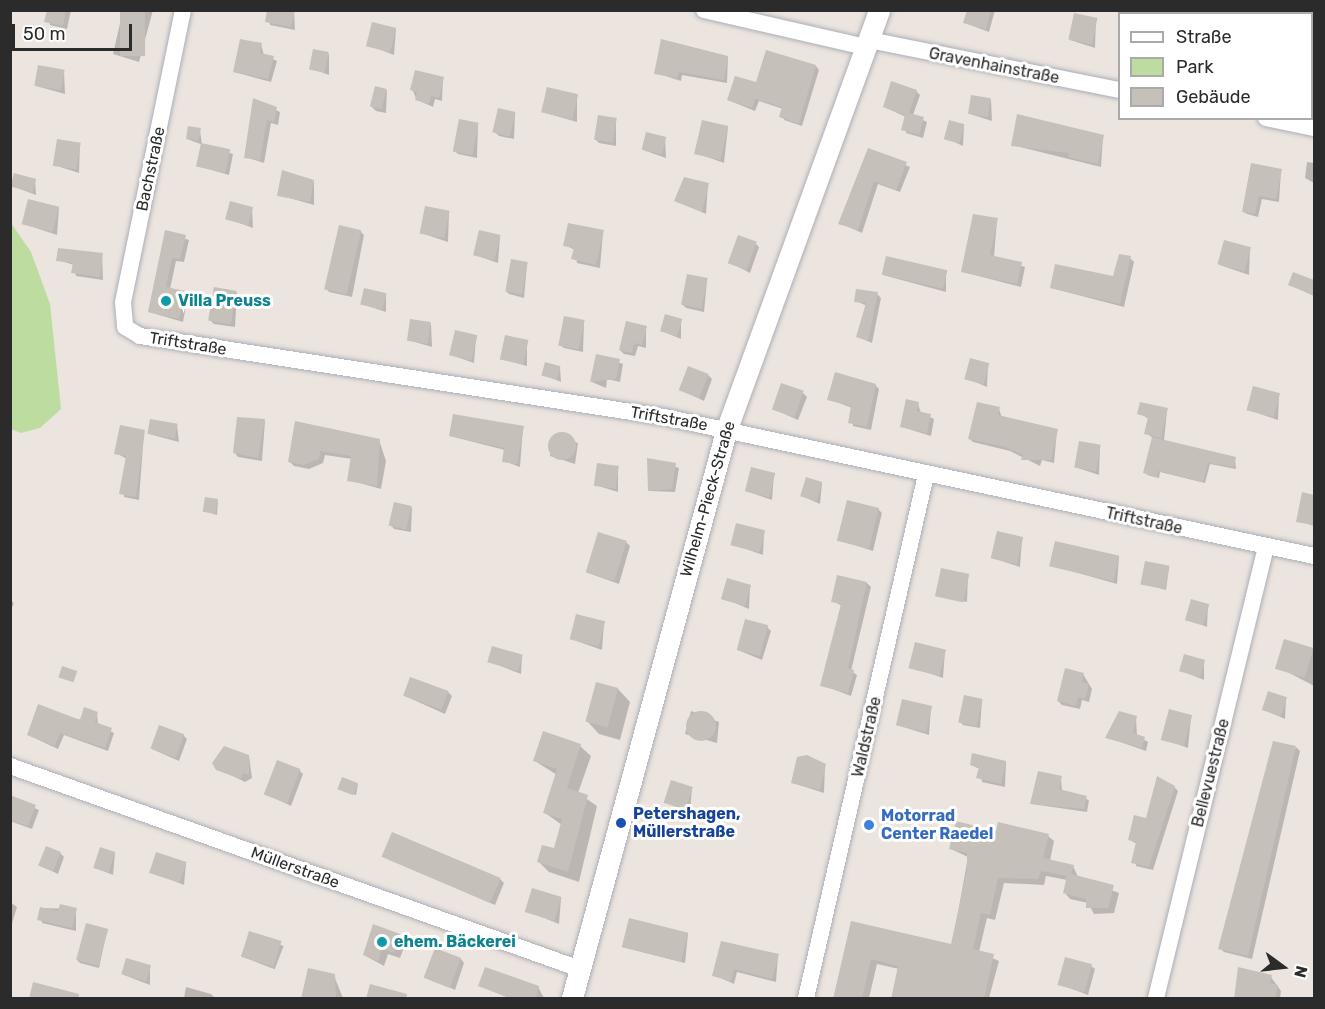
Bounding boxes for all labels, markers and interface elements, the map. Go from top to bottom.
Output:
scale bar [15,12,135,50]
legend [1118,12,1313,120]
text: 50 m [23,23,66,45]
text: Straße [1176,26,1232,48]
street label: Gravenhainstraße [927,44,1061,88]
text: Park [1176,56,1213,78]
text: Gebäude [1176,86,1251,108]
street label: Bachstraße [133,125,169,213]
place label: Villa Preuss [178,291,271,311]
marker: Villa Preuss [159,294,173,308]
street label: Triftstraße [148,328,228,360]
street label: Triftstraße [629,403,709,435]
street label: Wilhelm-Pieck-Straße [677,419,739,579]
street label: Triftstraße [1104,504,1184,538]
street label: Waldstraße [848,695,886,779]
street label: Bellevuestraße [1188,717,1234,829]
place label: Petershagen, Müllerstraße [633,804,741,842]
place label: Motorrad Center Raedel [881,806,994,844]
marker: Petershagen, Müllerstraße [614,816,628,830]
marker: Motorrad Center Raedel [862,818,876,832]
street label: Müllerstraße [248,843,342,893]
place label: ehem. Bäckerei [394,932,516,952]
marker: ehem. Bäckerei [375,935,389,949]
north arrow [1253,937,1313,997]
text: N [1290,964,1312,980]

